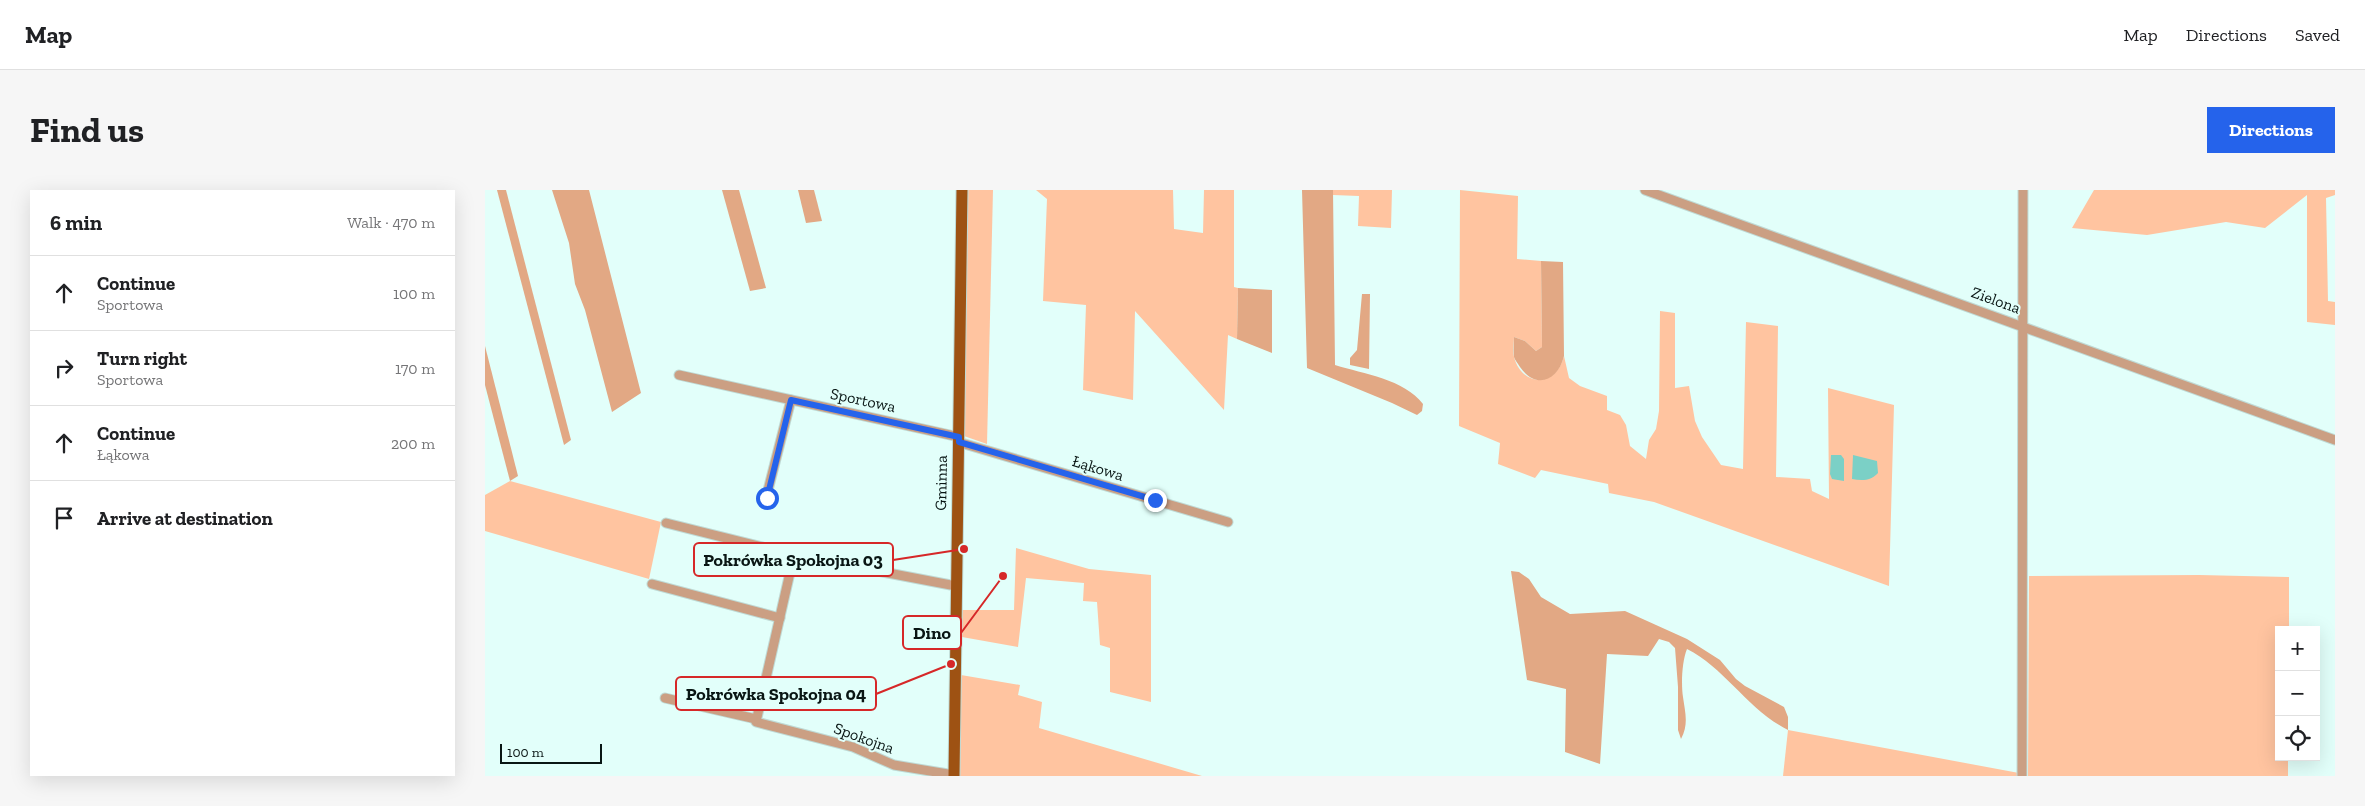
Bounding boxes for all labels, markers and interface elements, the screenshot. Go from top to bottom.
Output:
text: Map [25,20,72,49]
text: Map [2123,24,2158,46]
text: Directions [2186,24,2267,46]
text: Saved [2295,24,2340,46]
button: Directions [2207,107,2335,153]
text: Find us [30,109,144,151]
text: 6 min [50,210,102,235]
text: Walk · 470 m [347,213,435,232]
text: Continue [97,272,175,295]
icon: ahead [50,279,78,307]
street label: Zielona [1969,282,2023,318]
text: 100 m [393,284,435,303]
text: Sportowa [97,295,163,314]
text: Turn right [97,347,187,370]
icon: right [50,354,78,382]
text: 170 m [395,359,435,378]
text: Sportowa [97,370,163,389]
street label: Sportowa [829,384,898,416]
text: Continue [97,422,175,445]
icon: ahead [50,429,78,457]
text: 200 m [391,434,435,453]
text: Łąkowa [97,445,150,464]
street label: Łąkowa [1070,451,1126,485]
street label: Gminna [931,455,951,511]
route start [756,487,779,510]
route end [1144,489,1167,512]
icon: arrive [50,504,78,532]
text: Arrive at destination [97,507,273,530]
callout: Pokrówka Spokojna 03 [694,543,893,576]
text: Pokrówka Spokojna 03 [703,549,883,571]
callout: Dino [903,616,961,649]
text: Dino [913,622,952,644]
map controls [2275,626,2320,761]
button: + [2275,626,2320,671]
button: − [2275,671,2320,716]
callout: Pokrówka Spokojna 04 [676,677,876,710]
text: Pokrówka Spokojna 04 [686,683,866,705]
button: locate [2275,716,2320,761]
street label: Spokojna [831,718,897,758]
scale bar [500,741,603,764]
text: 100 m [507,744,544,761]

